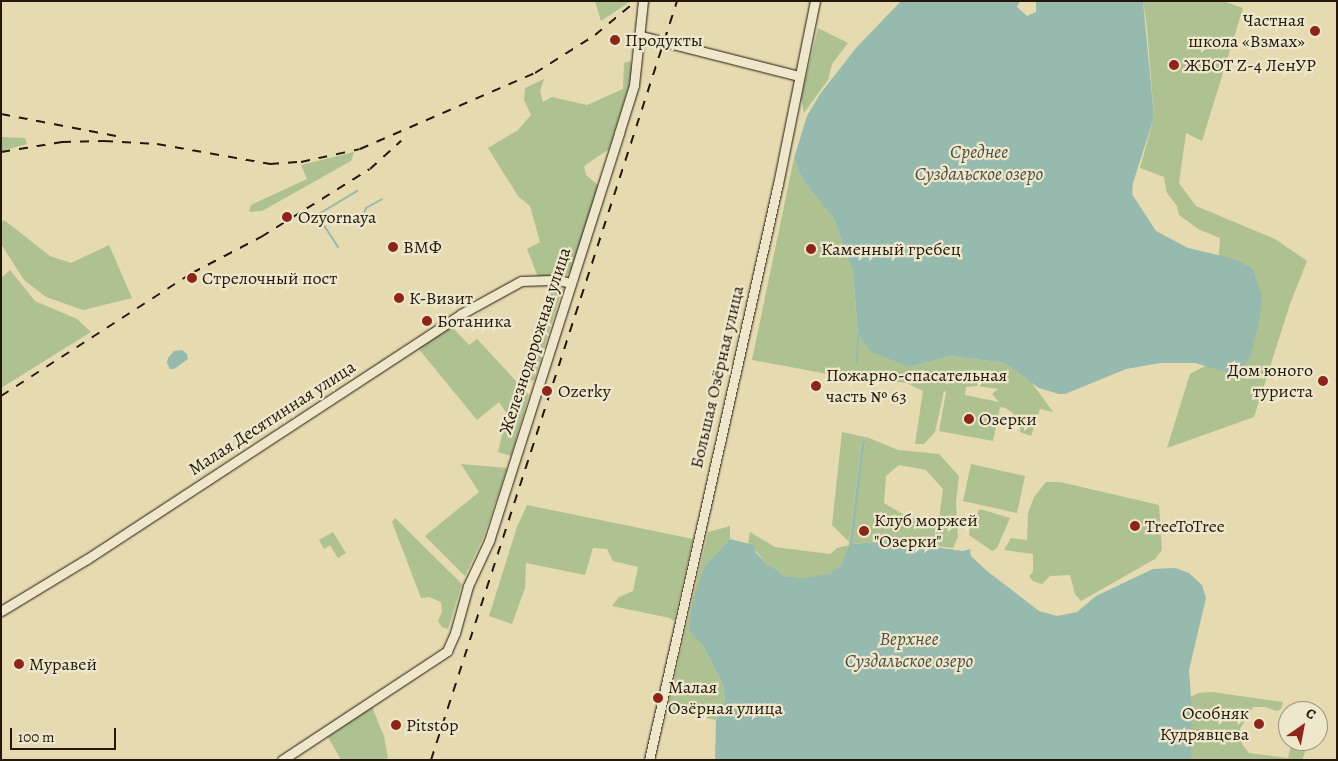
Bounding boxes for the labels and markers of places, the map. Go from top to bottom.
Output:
place label: Частная школа «Взмах» [1188,10,1305,52]
marker: Частная школа «Взмах» [1309,25,1321,37]
place label: Продукты [625,29,703,51]
marker: Продукты [609,34,621,46]
place label: ЖБОТ Z-4 ЛенУР [1184,54,1316,76]
marker: ЖБОТ Z-4 ЛенУР [1168,59,1180,71]
place label: Ozyornaya [298,206,376,228]
marker: Ozyornaya [280,210,294,224]
place label: ВМФ [403,236,442,258]
place label: Каменный гребец [821,238,961,260]
marker: ВМФ [387,241,399,253]
marker: Каменный гребец [805,243,817,255]
place label: Стрелочный пост [202,267,337,289]
marker: Стрелочный пост [186,272,198,284]
place label: К-Визит [409,287,473,309]
marker: К-Визит [393,292,405,304]
place label: Ботаника [437,310,511,332]
marker: Ботаника [421,315,433,327]
place label: Дом юного туриста [1227,360,1313,402]
place label: Пожарно-спасательная часть № 63 [826,365,1007,408]
marker: Дом юного туриста [1317,375,1329,387]
place label: Ozerky [558,380,611,402]
marker: Пожарно-спасательная часть № 63 [810,380,822,392]
marker: Ozerky [540,384,554,398]
place label: Озерки [979,408,1037,430]
marker: Озерки [963,413,975,425]
place label: Клуб моржей "Озерки" [874,510,978,552]
place label: TreeToTree [1145,515,1225,537]
marker: TreeToTree [1129,520,1141,532]
marker: Клуб моржей "Озерки" [858,525,870,537]
place label: Муравей [29,653,97,675]
marker: Муравей [13,658,25,670]
place label: Малая Озёрная улица [668,677,783,720]
marker: Малая Озёрная улица [652,692,664,704]
place label: Особняк Кудрявцева [1160,703,1249,746]
place label: Pitstop [406,714,458,736]
marker: Особняк Кудрявцева [1253,718,1265,730]
marker: Pitstop [390,719,402,731]

